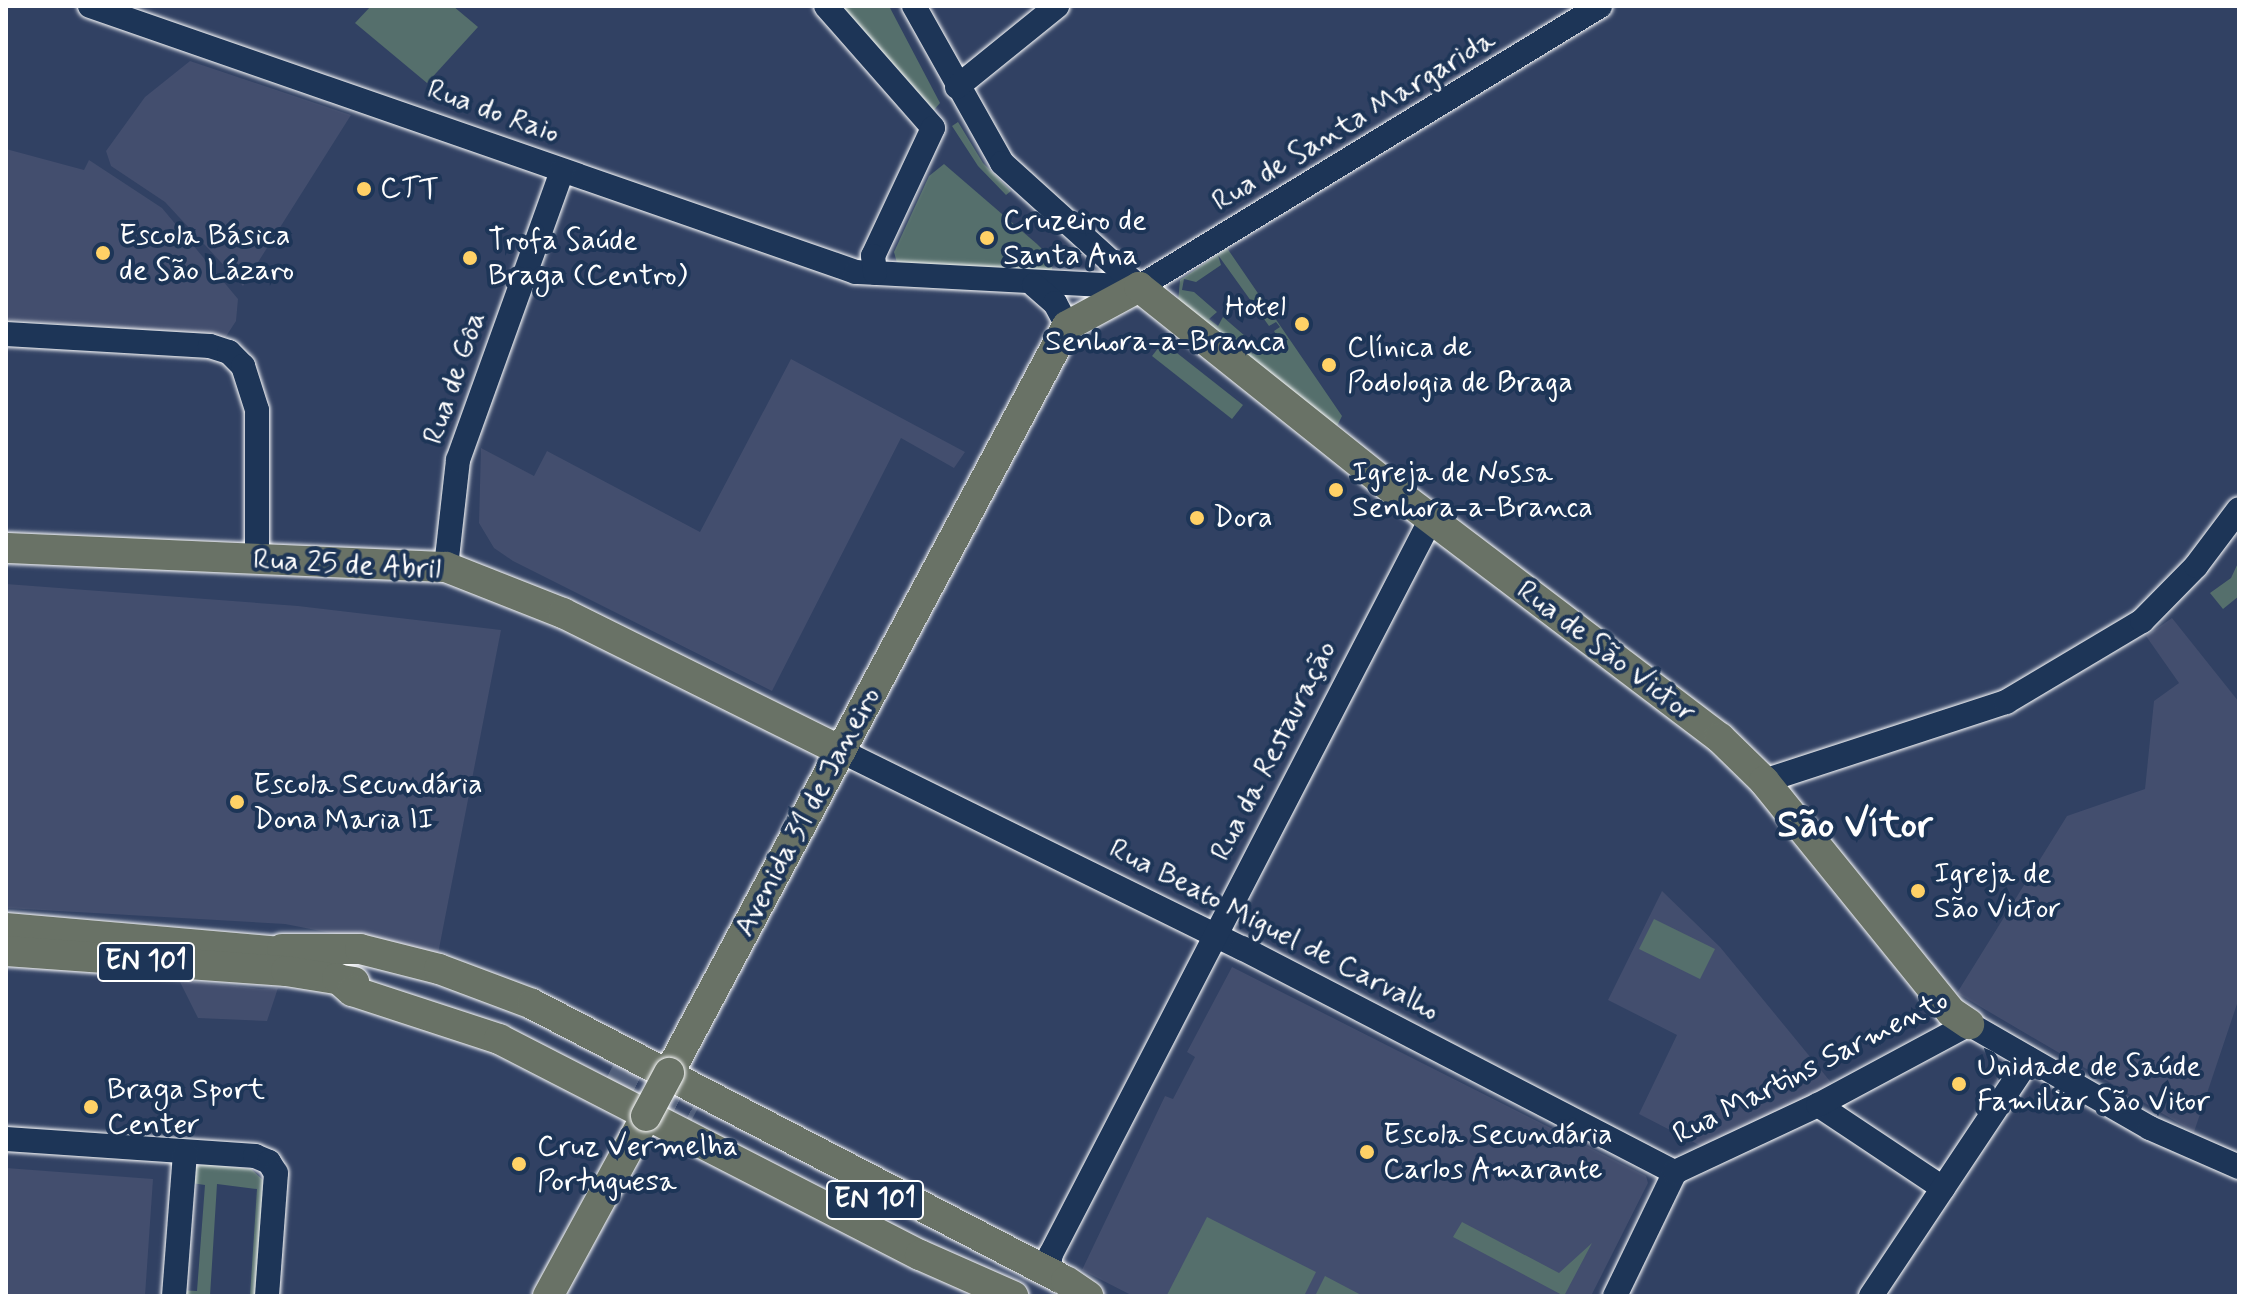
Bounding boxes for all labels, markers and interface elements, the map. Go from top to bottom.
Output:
street label: Rua de Santa Margarida [1213,26,1495,216]
street label: Rua do Raio [421,71,565,153]
place label: CTT [380,171,439,207]
marker: CTT [355,180,373,198]
place label: Cruzeiro de Santa Ana [1003,203,1147,274]
place label: Escola Básica de São Lázaro [119,218,295,288]
place label: Trofa Saúde Braga (Centro) [488,223,687,294]
marker: Cruzeiro de Santa Ana [978,229,996,247]
marker: Escola Básica de São Lázaro [94,244,112,262]
marker: Trofa Saúde Braga (Centro) [459,247,481,269]
place label: Hotel Senhora-a-Branca [1045,289,1286,360]
street label: Rua de Gôa [415,307,495,449]
marker: Hotel Senhora-a-Branca [1293,315,1311,333]
place label: Clínica de Podologia de Braga [1347,330,1575,400]
marker: Clínica de Podologia de Braga [1318,354,1340,376]
place label: Igreja de Nossa Senhora-a-Branca [1352,455,1593,526]
marker: Igreja de Nossa Senhora-a-Branca [1327,481,1345,499]
place label: Dora [1213,500,1273,536]
marker: Dora [1188,509,1206,527]
street label: Rua 25 de Abril [252,542,442,588]
street label: Rua de São Victor [1508,572,1704,732]
street label: Rua da Restauração [1204,636,1344,866]
street label: Avenida 31 de Janeiro [728,682,888,942]
place label: Escola Secundária Dona Maria II [253,767,483,838]
marker: Escola Secundária Dona Maria II [228,793,246,811]
district label: São Vítor [1777,803,1933,849]
street label: Rua Beato Miguel de Carvalho [1104,832,1444,1028]
place label: Igreja de São Victor [1934,856,2061,926]
marker: Igreja de São Victor [1909,882,1927,900]
road number: EN 101 [96,938,196,986]
street label: Rua Martins Sarmento [1673,986,1949,1150]
place label: Unidade de Saúde Familiar São Vitor [1977,1049,2212,1120]
place label: Braga Sport Center [107,1072,266,1142]
marker: Unidade de Saúde Familiar São Vitor [1948,1073,1970,1095]
marker: Braga Sport Center [82,1098,100,1116]
place label: Escola Secundária Carlos Amarante [1383,1117,1614,1188]
place label: Cruz Vermelha Portuguesa [537,1129,740,1200]
marker: Escola Secundária Carlos Amarante [1358,1143,1376,1161]
marker: Cruz Vermelha Portuguesa [508,1153,530,1175]
road number: EN 101 [825,1176,925,1224]

